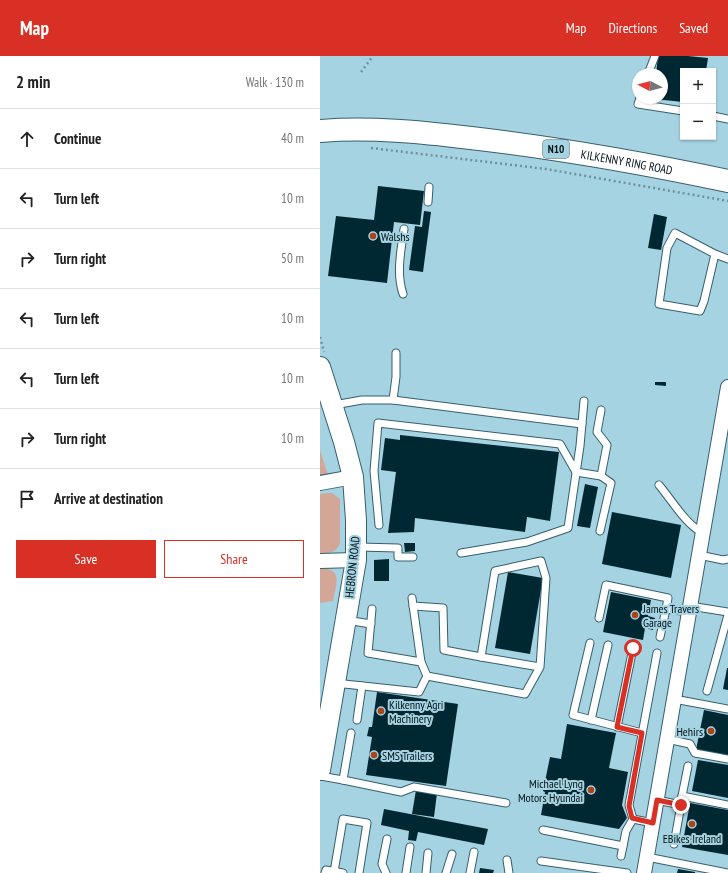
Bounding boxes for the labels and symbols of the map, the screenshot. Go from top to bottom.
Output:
north arrow [632,68,668,104]
road number: N10 [543,140,569,158]
street label: KILKENNY RING ROAD [580,146,674,177]
place label: Walshs [381,229,410,244]
marker: Walshs [368,231,378,241]
street label: HEBRON ROAD [341,535,363,599]
place label: James Travers Garage [642,601,699,630]
marker: James Travers Garage [630,610,640,620]
route start [624,639,642,657]
place label: Kilkenny Agri Machinery [389,697,443,726]
marker: Kilkenny Agri Machinery [376,706,386,716]
place label: Hehirs [676,724,703,739]
marker: Hehirs [706,726,716,736]
place label: SMS Trailers [382,748,432,763]
marker: SMS Trailers [369,750,379,760]
place label: Michael Lyng Motors Hyundai [518,776,583,805]
marker: Michael Lyng Motors Hyundai [586,785,596,795]
route end [672,796,690,814]
marker: EBikes Ireland [687,819,697,829]
place label: EBikes Ireland [663,831,721,846]

